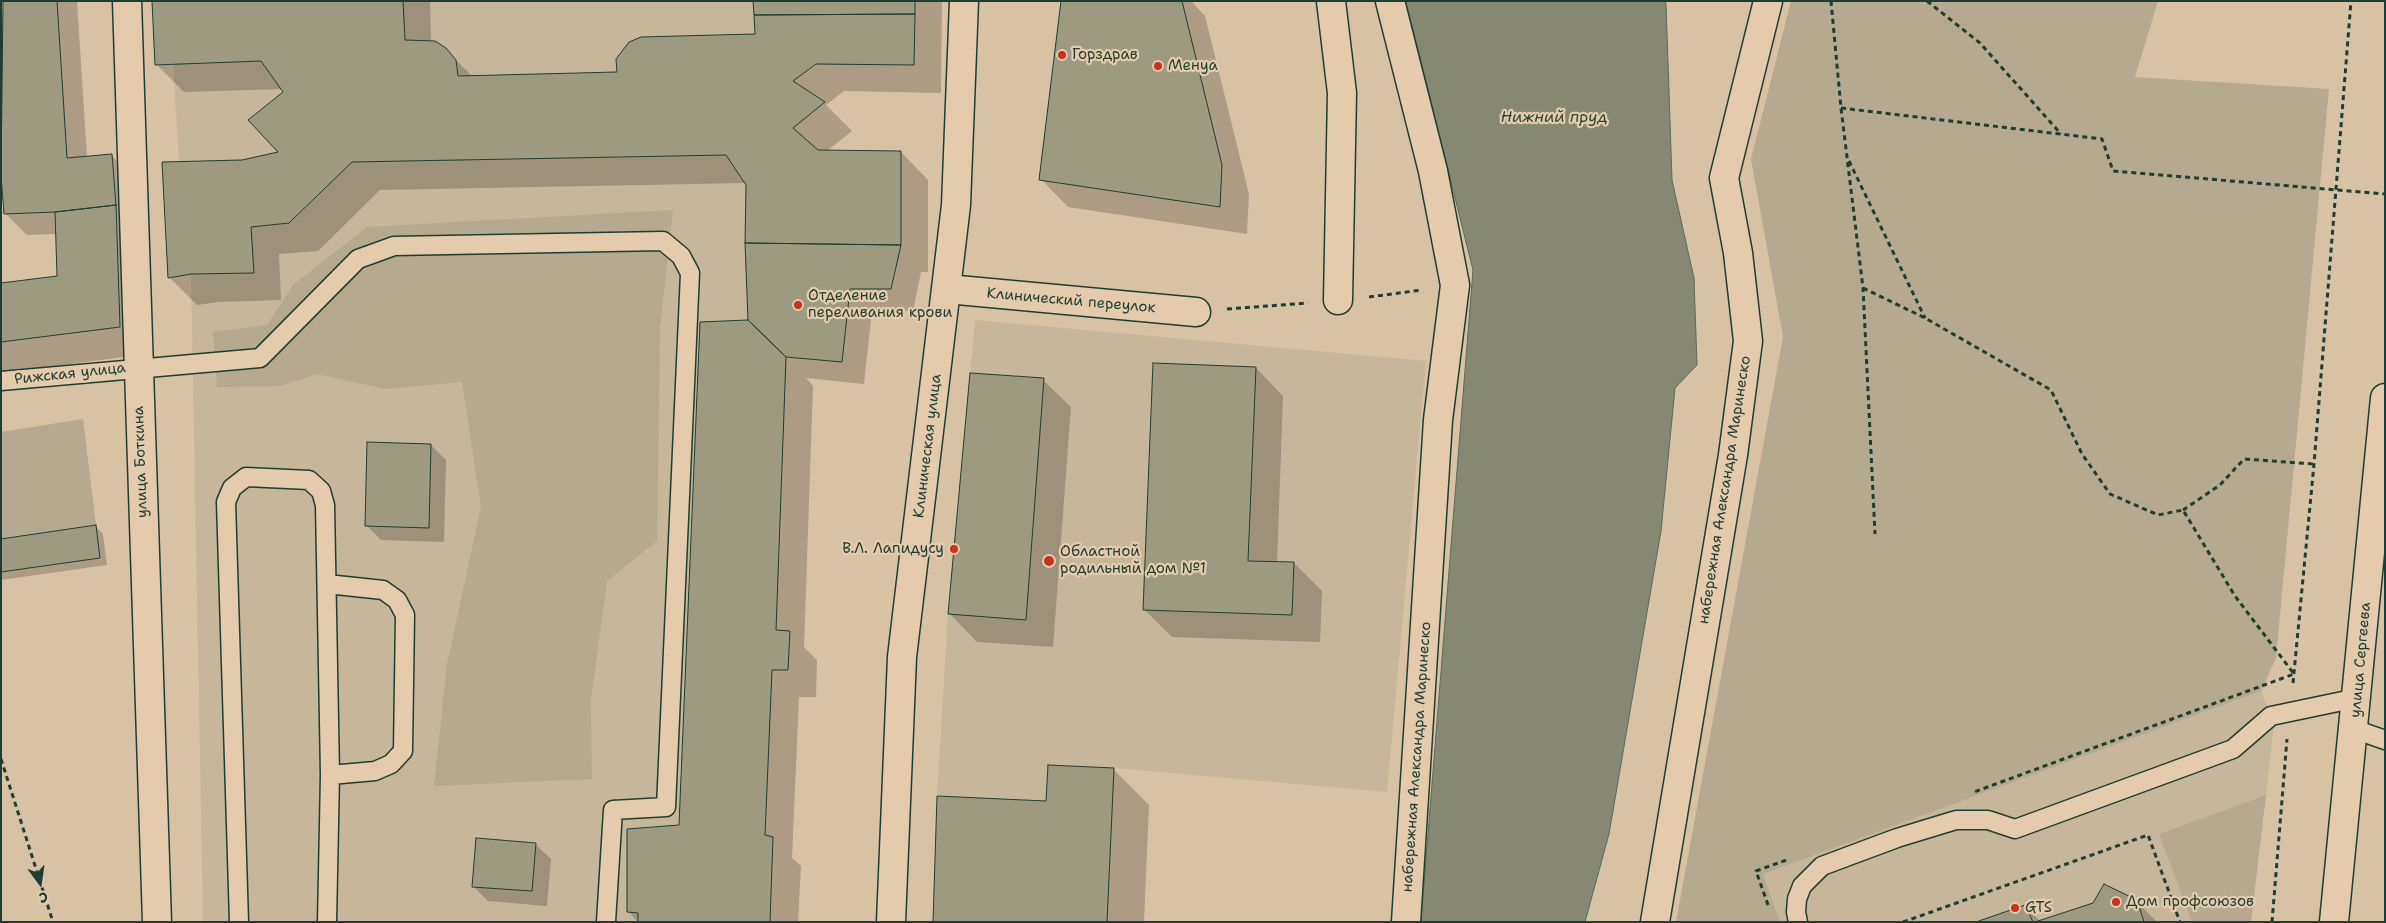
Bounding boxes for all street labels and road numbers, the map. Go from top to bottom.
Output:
street label: Клинический переулок [986,285,1156,317]
street label: набережная Александра Маринеско [1695,355,1755,625]
street label: Рижская улица [13,359,127,389]
street label: Клиническая улица [910,373,946,519]
street label: улица Боткина [130,406,152,518]
street label: улица Сергеева [2347,601,2375,719]
street label: набережная Александра Маринеско [1399,621,1435,893]

